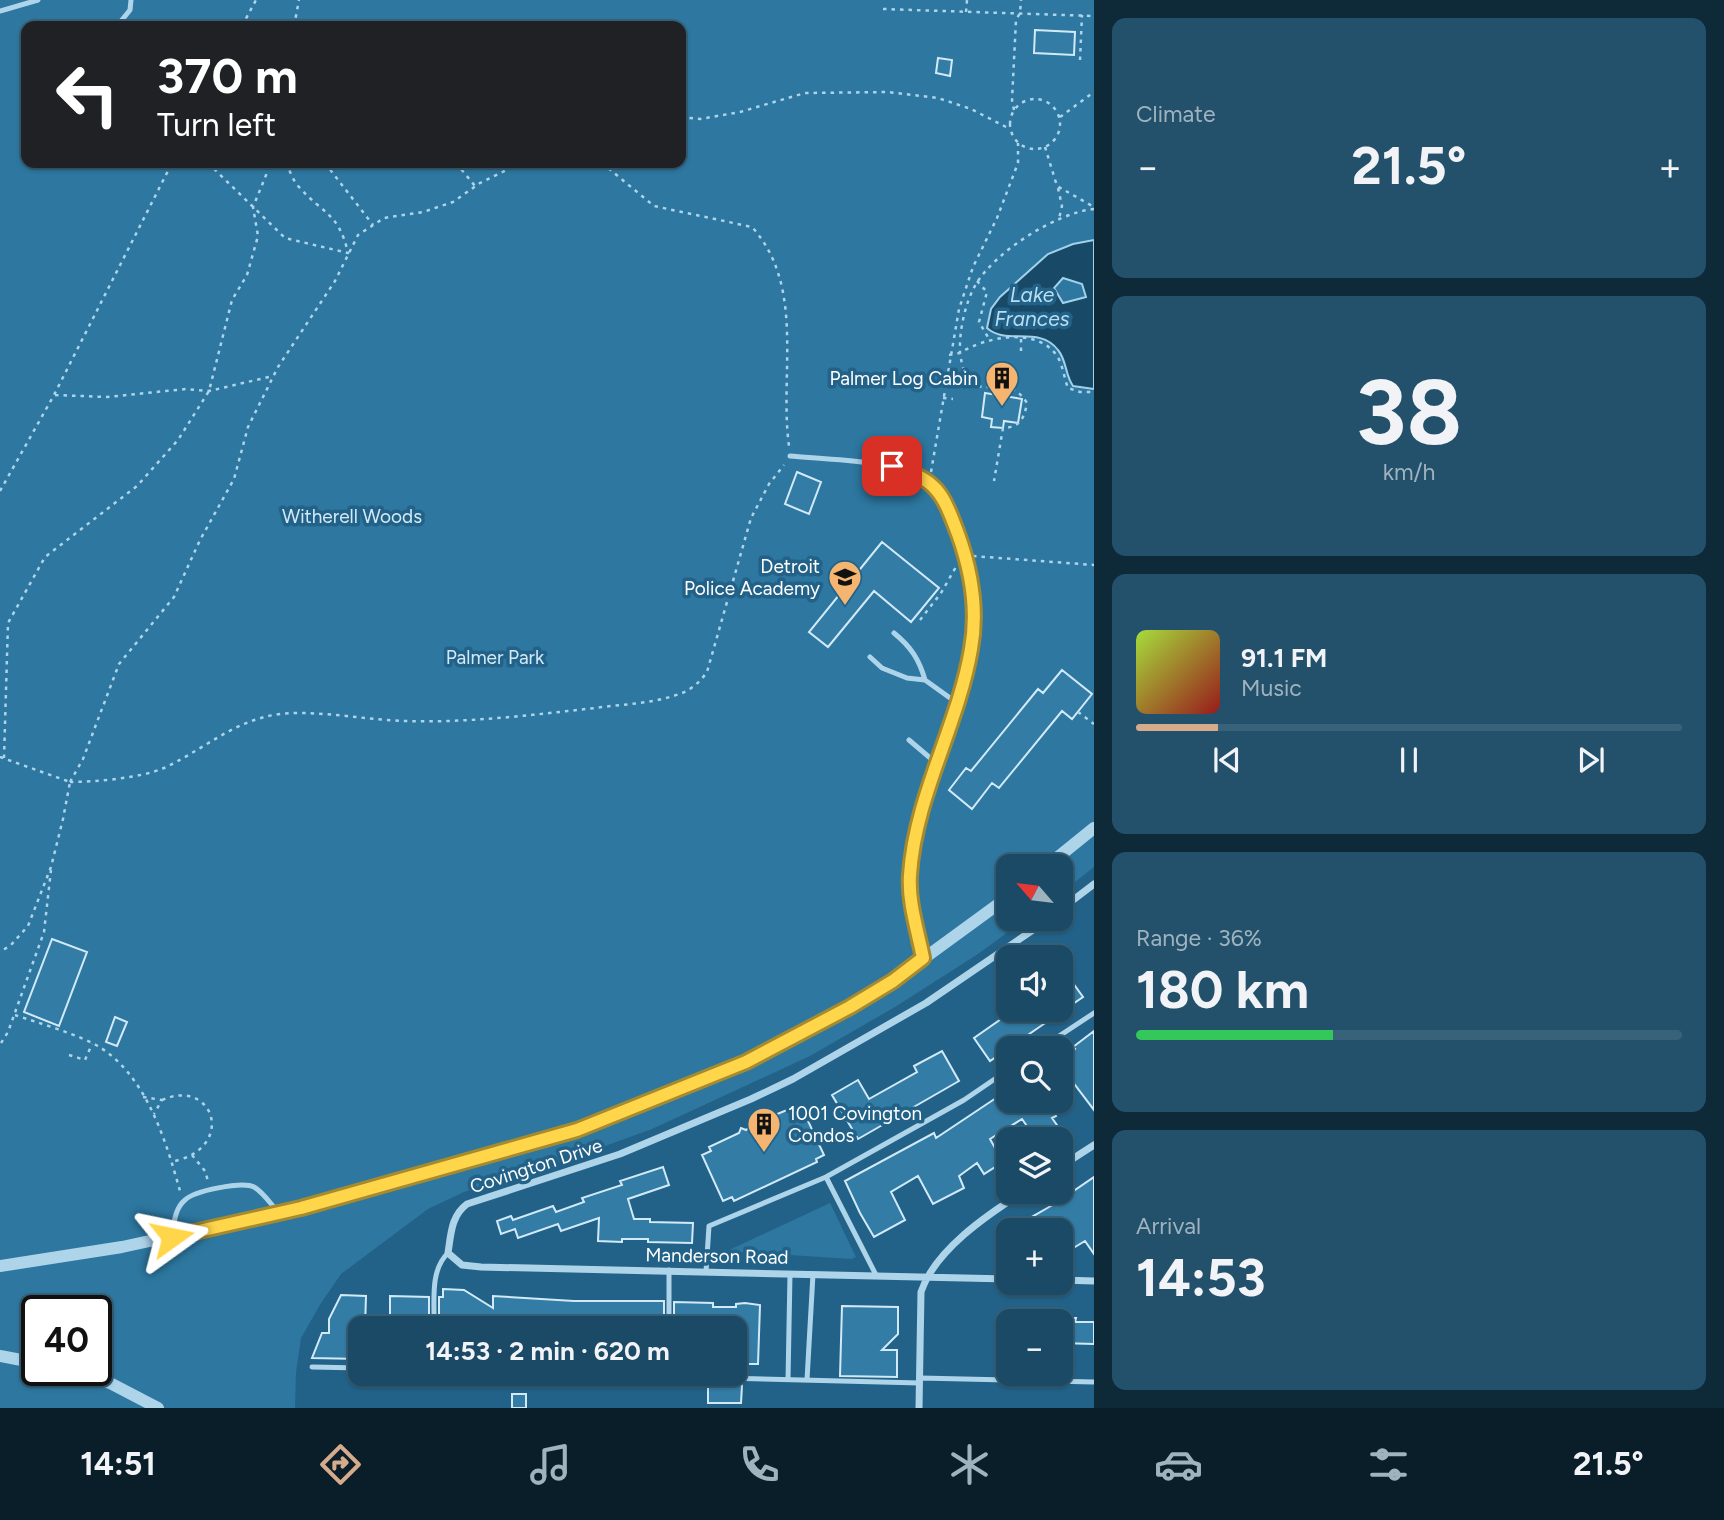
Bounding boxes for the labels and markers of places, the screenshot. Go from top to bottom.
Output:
building icon: Palmer Log Cabin [983,359,1021,408]
place label: Palmer Log Cabin [829,367,978,390]
pin [862,436,922,496]
place label: Detroit Police Academy [684,555,820,600]
school or university icon: Detroit Police Academy [826,558,864,607]
place label: 1001 Covington Condos [788,1102,922,1147]
building icon: 1001 Covington Condos [745,1105,783,1154]

